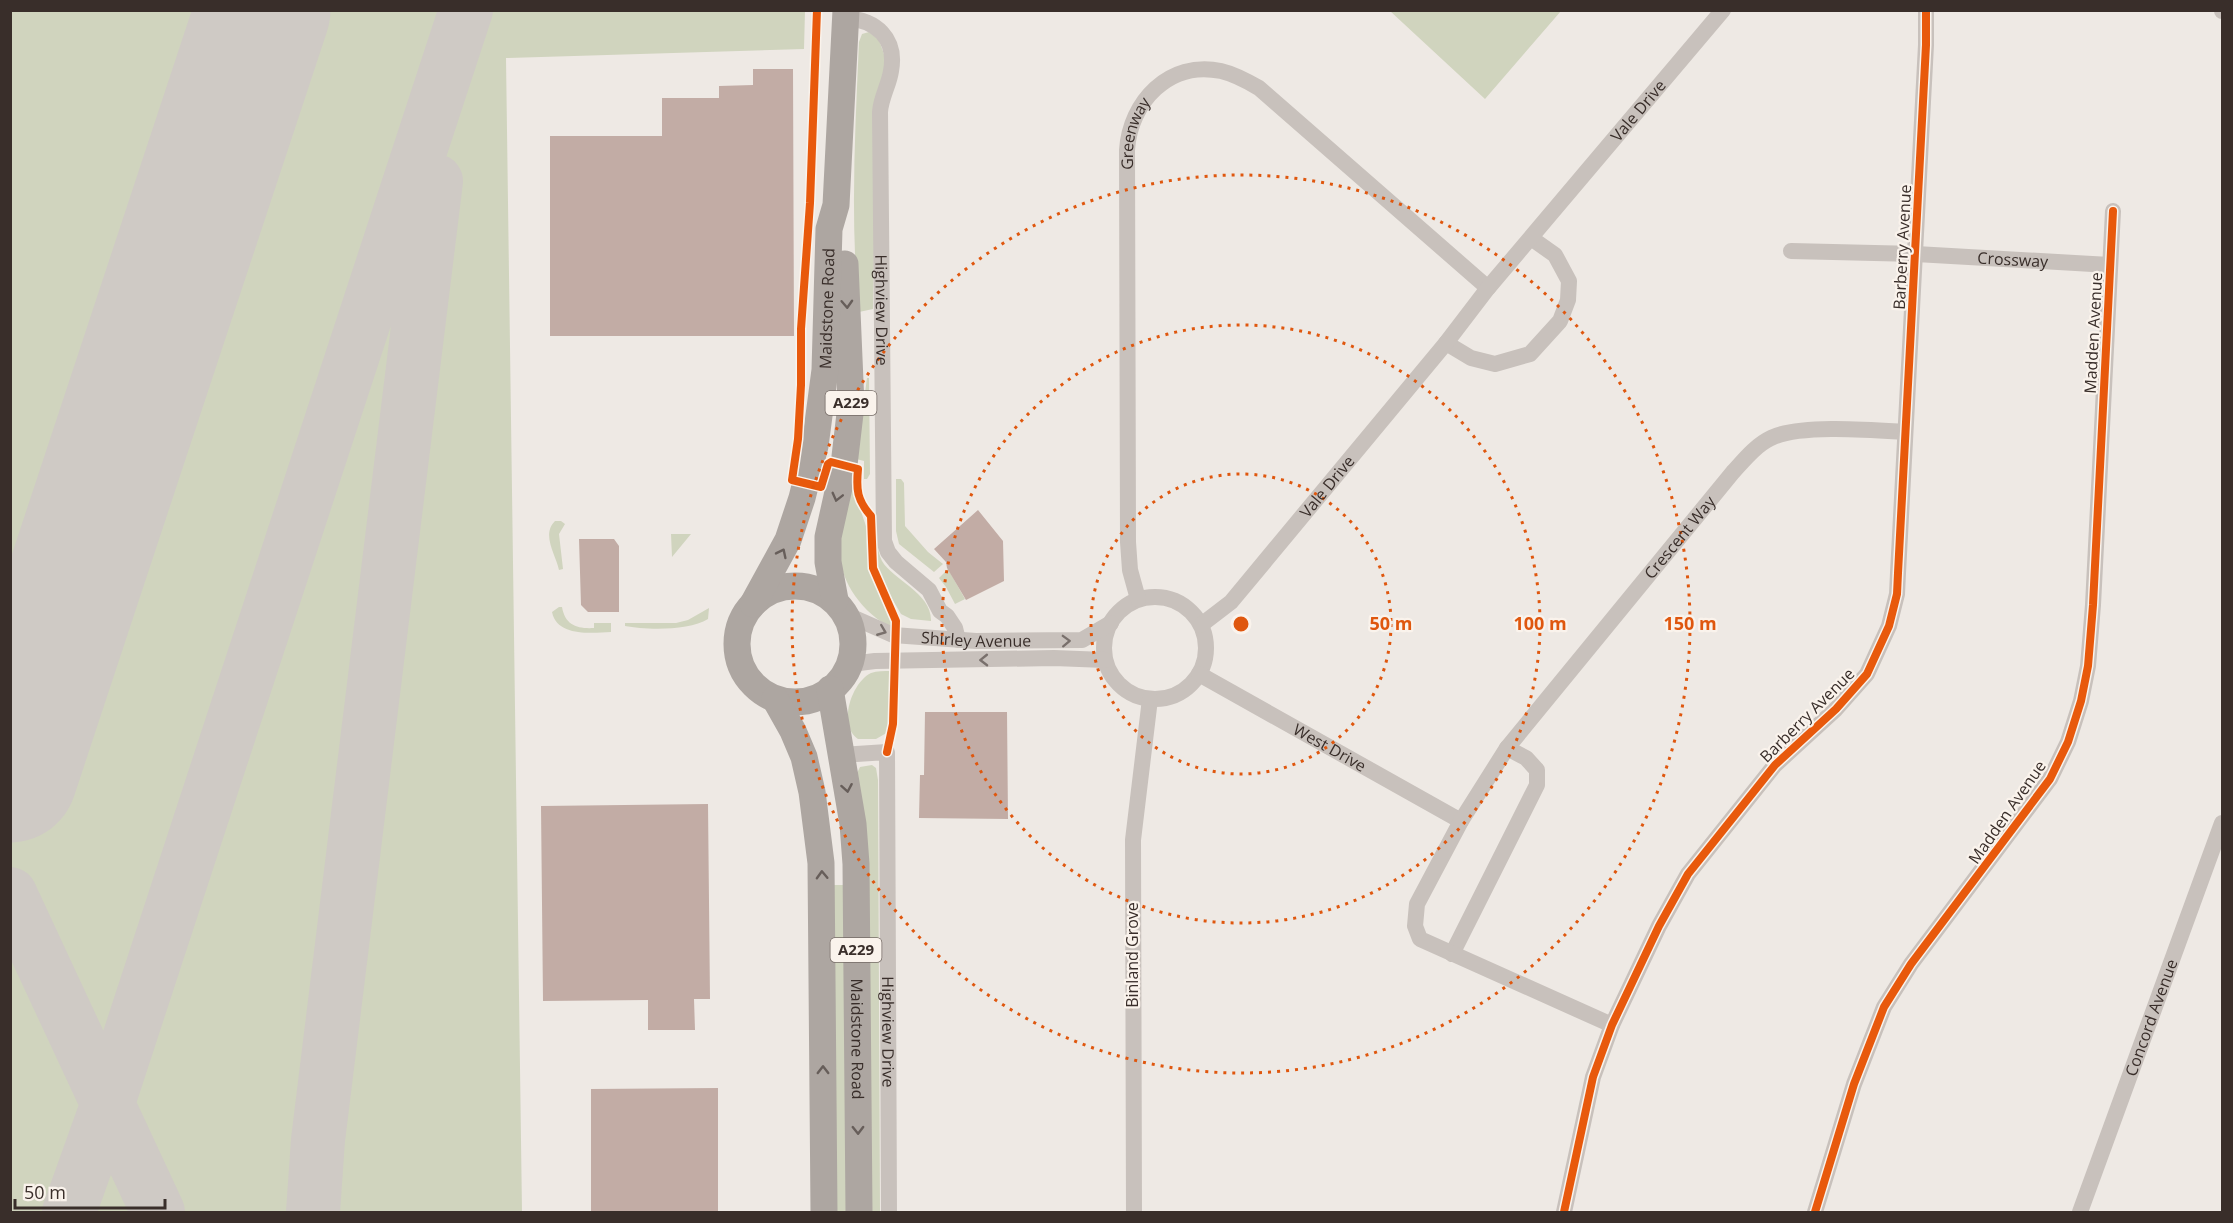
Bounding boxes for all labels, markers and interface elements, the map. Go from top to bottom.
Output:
street label: Vale Drive [1605,75,1671,146]
street label: Greenway [1116,92,1156,170]
street label: Barberry Avenue [1888,184,1916,310]
street label: Crossway [1977,247,2050,273]
street label: Maidstone Road [814,248,839,369]
street label: Highview Drive [870,254,893,366]
street label: Madden Avenue [2079,272,2107,394]
one-way arrow [840,299,853,308]
road number: A229 [826,391,876,415]
street label: Vale Drive [1295,451,1359,522]
street label: Crescent Way [1639,490,1721,583]
one-way arrow [831,492,844,502]
one-way arrow [775,549,786,560]
text: 50 m [1370,611,1412,635]
text: 100 m [1513,611,1567,635]
text: 150 m [1663,611,1717,635]
centre of rings [1231,614,1251,634]
one-way arrow [876,624,887,636]
street label: Shirley Avenue [920,626,1031,652]
one-way arrow [1062,634,1071,647]
one-way arrow [979,654,988,666]
street label: Barberry Avenue [1755,663,1859,767]
street label: West Drive [1289,718,1370,777]
street label: Madden Avenue [1963,756,2051,868]
one-way arrow [840,783,853,793]
one-way arrow [815,871,828,880]
street label: Binland Grove [1121,902,1143,1008]
road number: A229 [830,938,882,962]
street label: Concord Avenue [2120,956,2182,1079]
street label: Highview Drive [877,976,899,1088]
street label: Maidstone Road [846,978,869,1100]
one-way arrow [817,1066,829,1075]
one-way arrow [852,1125,864,1134]
scale bar [15,1172,165,1210]
text: 50 m [24,1180,66,1204]

